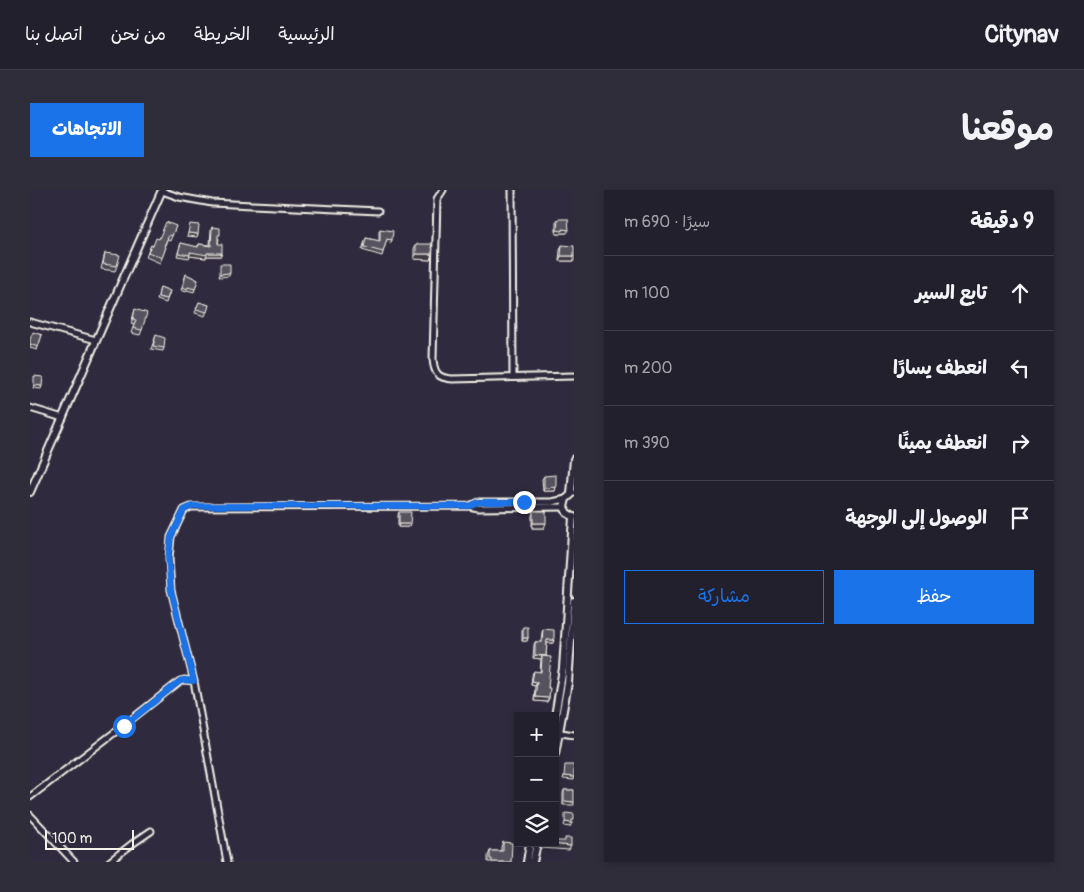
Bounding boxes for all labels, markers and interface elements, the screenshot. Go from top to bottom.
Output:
text: Citynav [984,20,1059,49]
text: اتصل بنا [25,23,83,46]
text: من نحن [111,23,166,46]
text: الخريطة [194,23,250,46]
text: الرئيسية [278,23,335,46]
button: الاتجاهات [30,103,144,157]
text: موقعنا [961,107,1054,151]
text: 9 دقيقة [970,208,1034,235]
text: سيرًا · 690 m [624,212,710,232]
icon: ahead [1006,279,1034,307]
text: تابع السير [915,281,987,305]
text: 100 m [624,283,670,303]
icon: left [1006,354,1034,382]
text: انعطف يسارًا [893,356,987,380]
text: 200 m [624,358,673,378]
icon: right [1006,429,1034,457]
text: انعطف يمينًا [898,431,987,455]
text: 390 m [624,433,670,453]
route end [513,491,536,514]
icon: arrive [1006,504,1034,532]
text: الوصول إلى الوجهة [845,506,987,530]
button: مشاركة [624,570,824,624]
button: حفظ [834,570,1034,624]
map controls [514,712,559,847]
button: + [514,712,559,757]
route start [113,715,136,738]
button: − [514,757,559,802]
button: layers [514,802,559,847]
scale bar [45,827,134,850]
text: 100 m [52,830,92,847]

